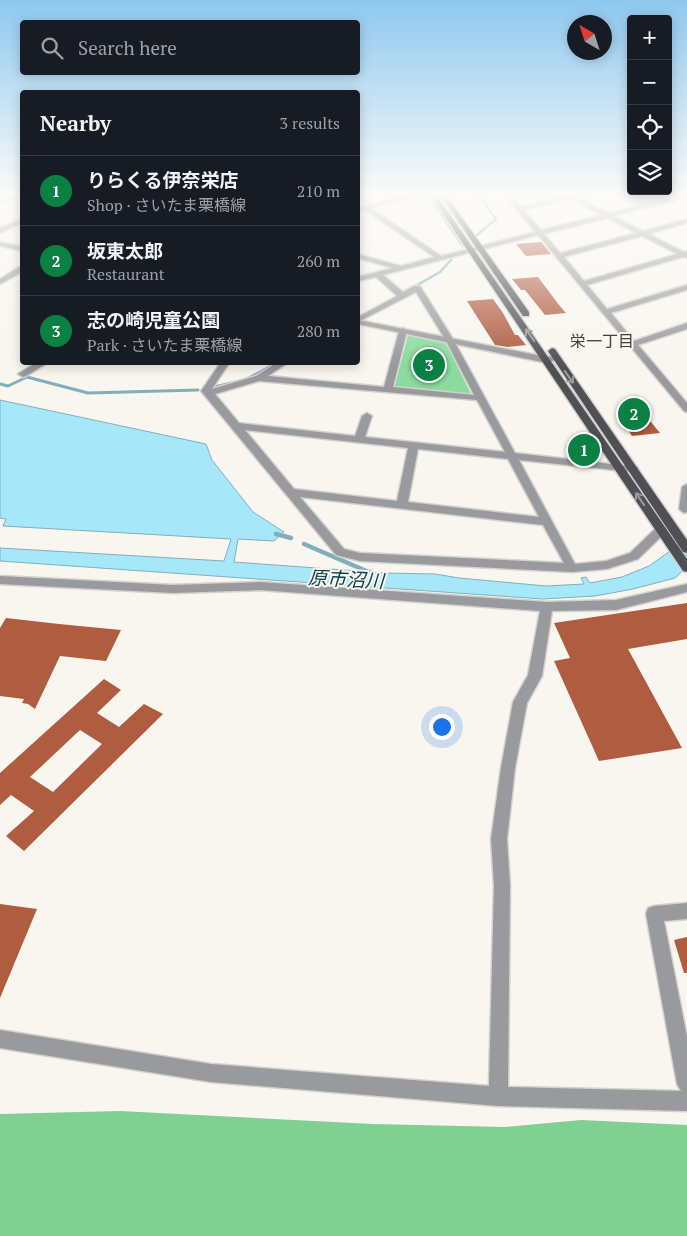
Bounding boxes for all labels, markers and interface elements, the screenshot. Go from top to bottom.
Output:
north arrow [567,15,612,60]
map controls [627,15,672,195]
button: + [627,15,672,60]
search box [20,20,360,75]
icon: search [38,34,66,62]
text: Search here [78,35,177,60]
button: − [627,60,672,105]
button: locate [627,105,672,150]
text: Nearby [40,109,111,137]
text: 3 results [280,112,340,134]
button: layers [627,150,672,195]
text: りらくる伊奈栄店 [87,167,239,192]
text: 1 [51,180,61,202]
text: 210 m [297,180,340,202]
text: Shop · さいたま栗橋線 [87,194,246,216]
text: 坂東太郎 [87,238,163,263]
text: 2 [51,250,61,272]
text: 260 m [297,250,340,272]
text: Restaurant [87,263,165,285]
text: 志の崎児童公園 [87,307,220,332]
text: 3 [51,320,61,342]
text: 280 m [297,320,340,342]
one-way arrow [525,328,535,342]
district label: 栄一丁目 [570,330,634,352]
text: Park · さいたま栗橋線 [87,334,242,356]
pin: 3 [413,346,445,384]
one-way arrow [564,369,574,383]
pin: 2 [618,395,650,433]
pin: 1 [568,431,600,469]
one-way arrow [635,492,645,506]
water label: 原市沼川 [307,564,387,593]
your location [429,714,455,740]

